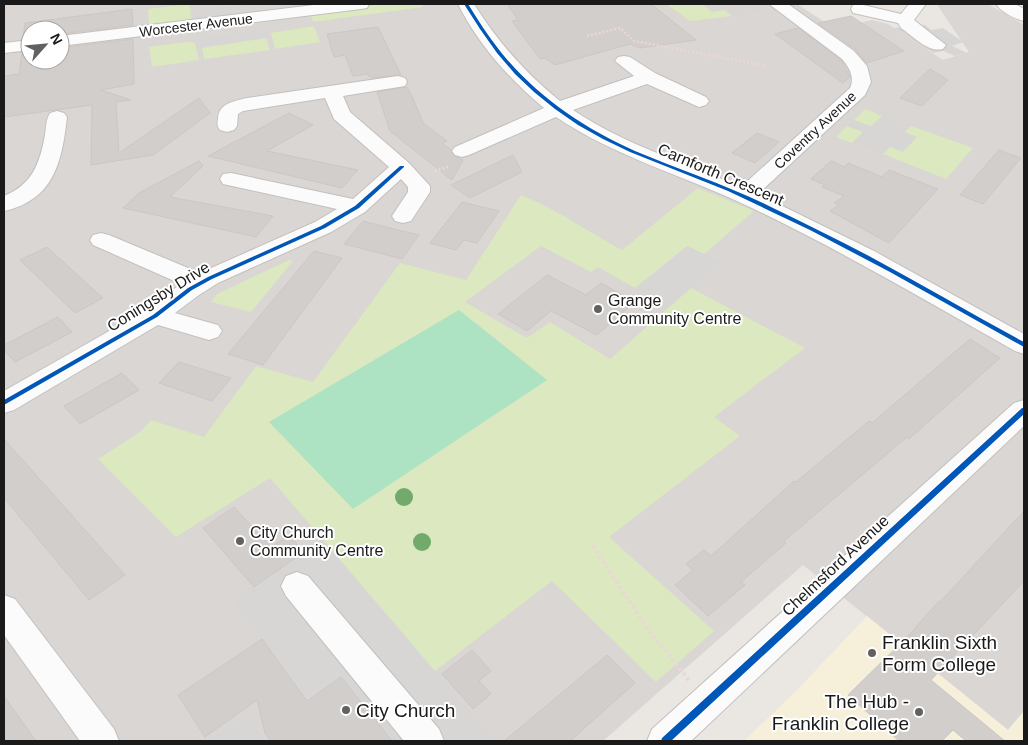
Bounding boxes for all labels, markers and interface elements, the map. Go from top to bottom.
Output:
street label: Worcester Avenue [139,10,254,40]
north arrow [20,20,70,70]
text: N [47,31,66,47]
street label: Coventry Avenue [771,88,860,172]
street label: Carnforth Crescent [655,140,787,209]
street label: Coningsby Drive [104,258,213,335]
place label: Grange Community Centre [608,292,741,327]
marker: Grange Community Centre [592,303,604,315]
street label: Chelmsford Avenue [779,512,892,619]
place label: City Church Community Centre [250,524,383,559]
marker: City Church Community Centre [234,535,246,547]
place label: Franklin Sixth Form College [882,632,997,675]
marker: Franklin Sixth Form College [866,647,878,659]
place label: The Hub - Franklin College [772,691,909,734]
place label: City Church [356,700,455,721]
marker: City Church [340,704,352,716]
marker: The Hub - Franklin College [913,706,925,718]

